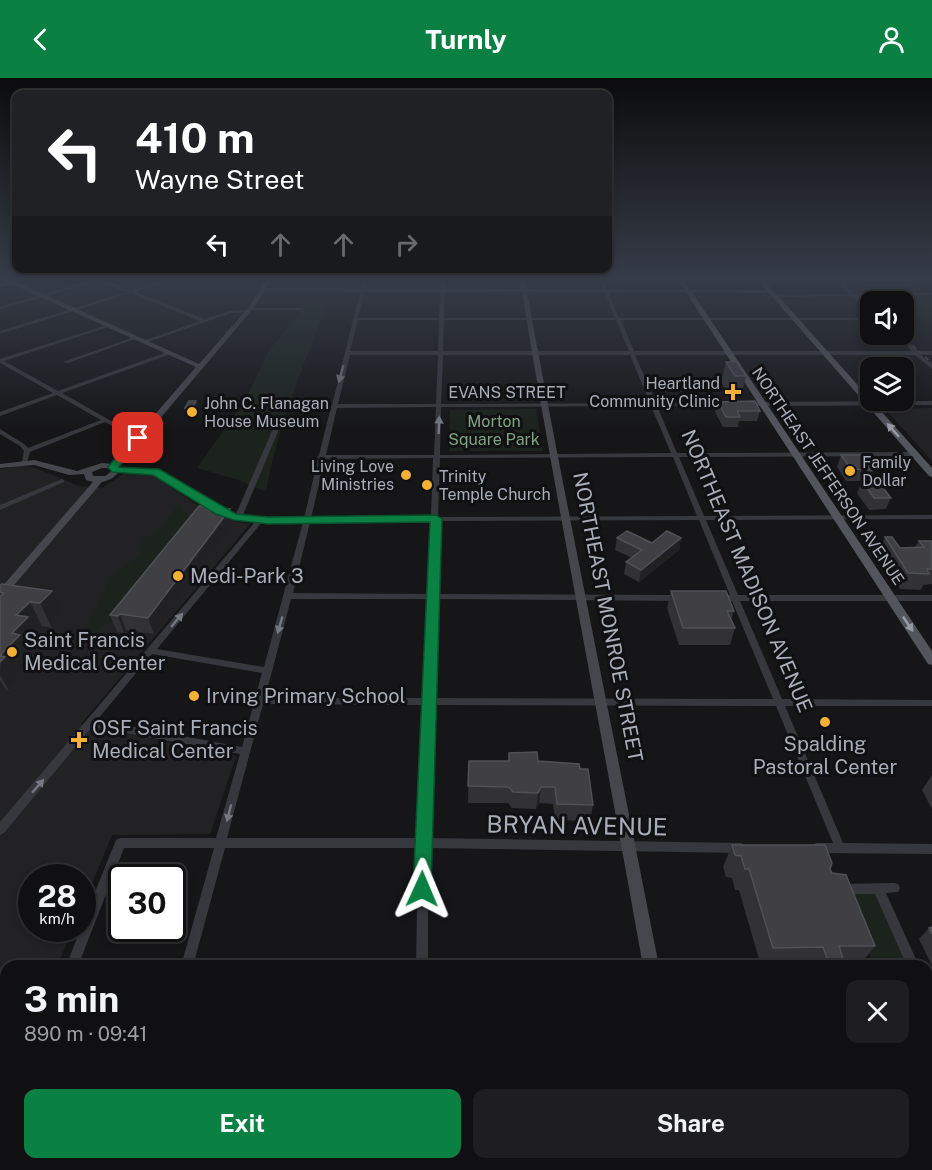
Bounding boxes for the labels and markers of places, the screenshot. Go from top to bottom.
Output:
place label: Heartland Community Clinic [589,374,720,411]
marker: Heartland Community Clinic [724,383,742,401]
place label: John C. Flanagan House Museum [204,394,329,431]
marker: John C. Flanagan House Museum [185,405,199,419]
pin [112,412,163,463]
place label: Family Dollar [862,453,912,490]
place label: Living Love Ministries [311,457,394,494]
marker: Family Dollar [843,464,857,478]
place label: Trinity Temple Church [439,467,551,504]
marker: Living Love Ministries [399,468,413,482]
marker: Trinity Temple Church [420,478,434,492]
place label: Medi-Park 3 [190,564,304,588]
marker: Medi-Park 3 [171,569,185,583]
place label: Saint Francis Medical Center [24,628,166,675]
marker: Saint Francis Medical Center [5,645,19,659]
place label: Irving Primary School [206,684,406,708]
marker: Irving Primary School [187,689,201,703]
marker: Spalding Pastoral Center [818,715,832,729]
place label: OSF Saint Francis Medical Center [92,716,258,763]
marker: OSF Saint Francis Medical Center [70,731,88,749]
place label: Spalding Pastoral Center [753,732,897,779]

